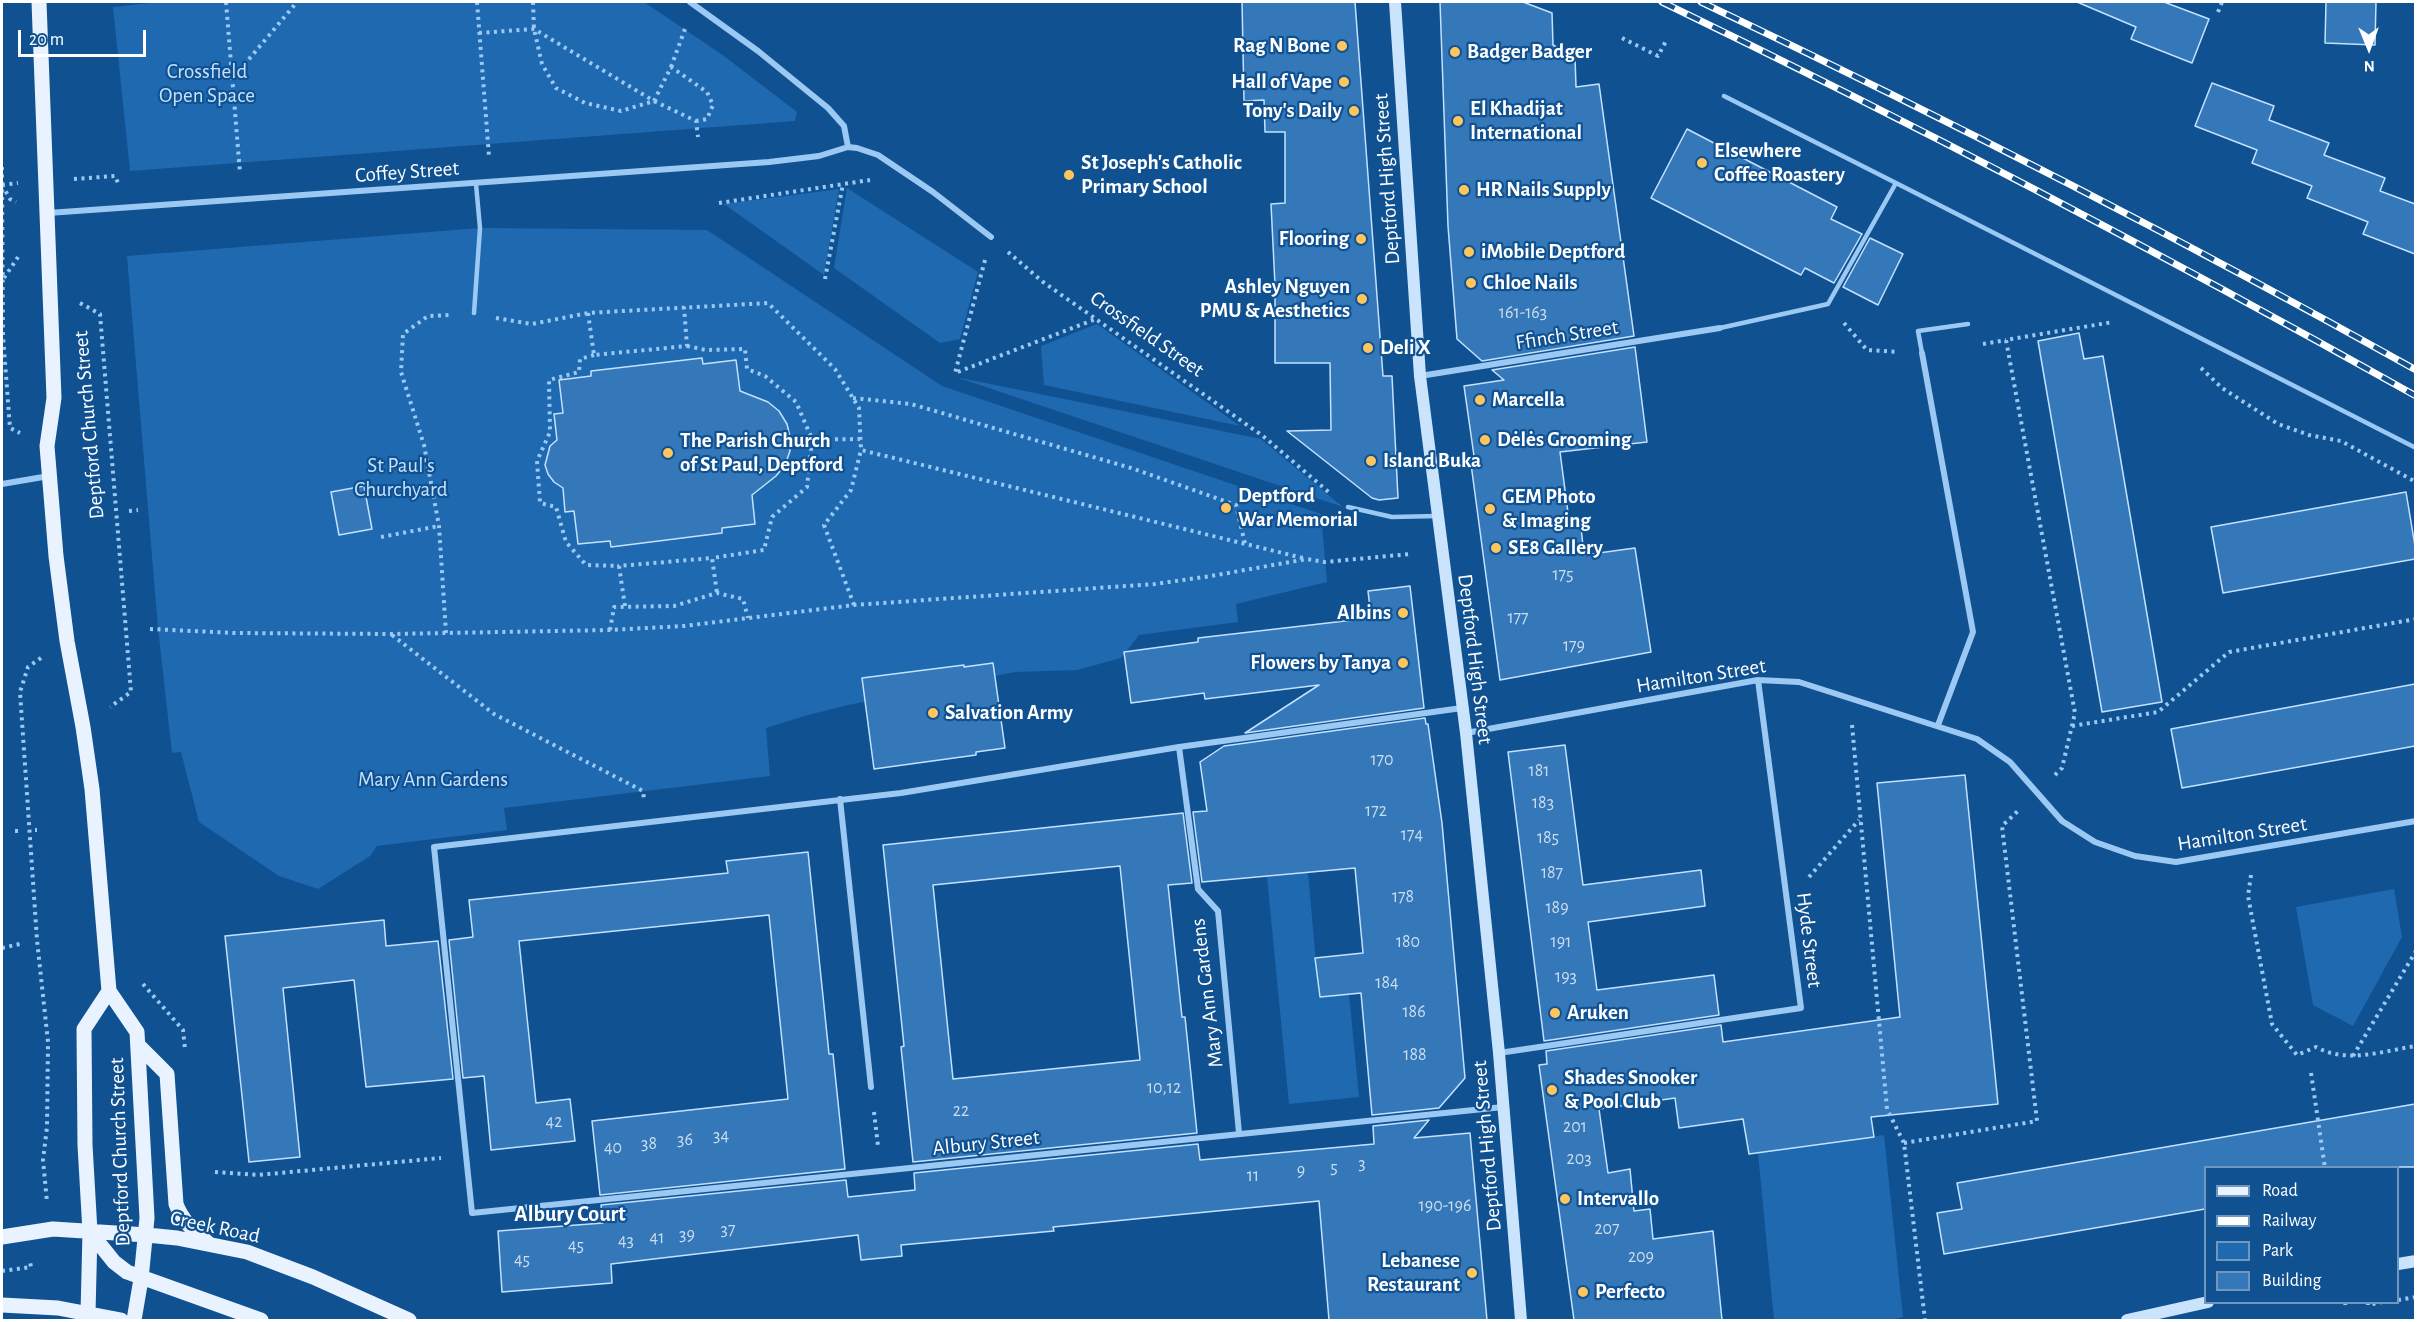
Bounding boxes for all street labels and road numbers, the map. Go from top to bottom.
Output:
street label: Deptford High Street [1368,93,1406,265]
street label: Coffey Street [354,156,460,188]
street label: Crossfield Street [1085,285,1209,383]
street label: Ffinch Street [1514,314,1620,356]
street label: Deptford Church Street [68,330,110,520]
street label: Deptford High Street [1452,572,1498,746]
street label: Hamilton Street [1634,653,1768,699]
street label: Hamilton Street [2175,811,2309,857]
street label: Hyde Street [1791,891,1827,989]
street label: Mary Ann Gardens [1185,917,1229,1069]
street label: Deptford Church Street [104,1057,136,1247]
street label: Deptford High Street [1467,1060,1507,1232]
street label: Albury Street [931,1125,1041,1161]
street label: Creek Road [168,1205,262,1249]

